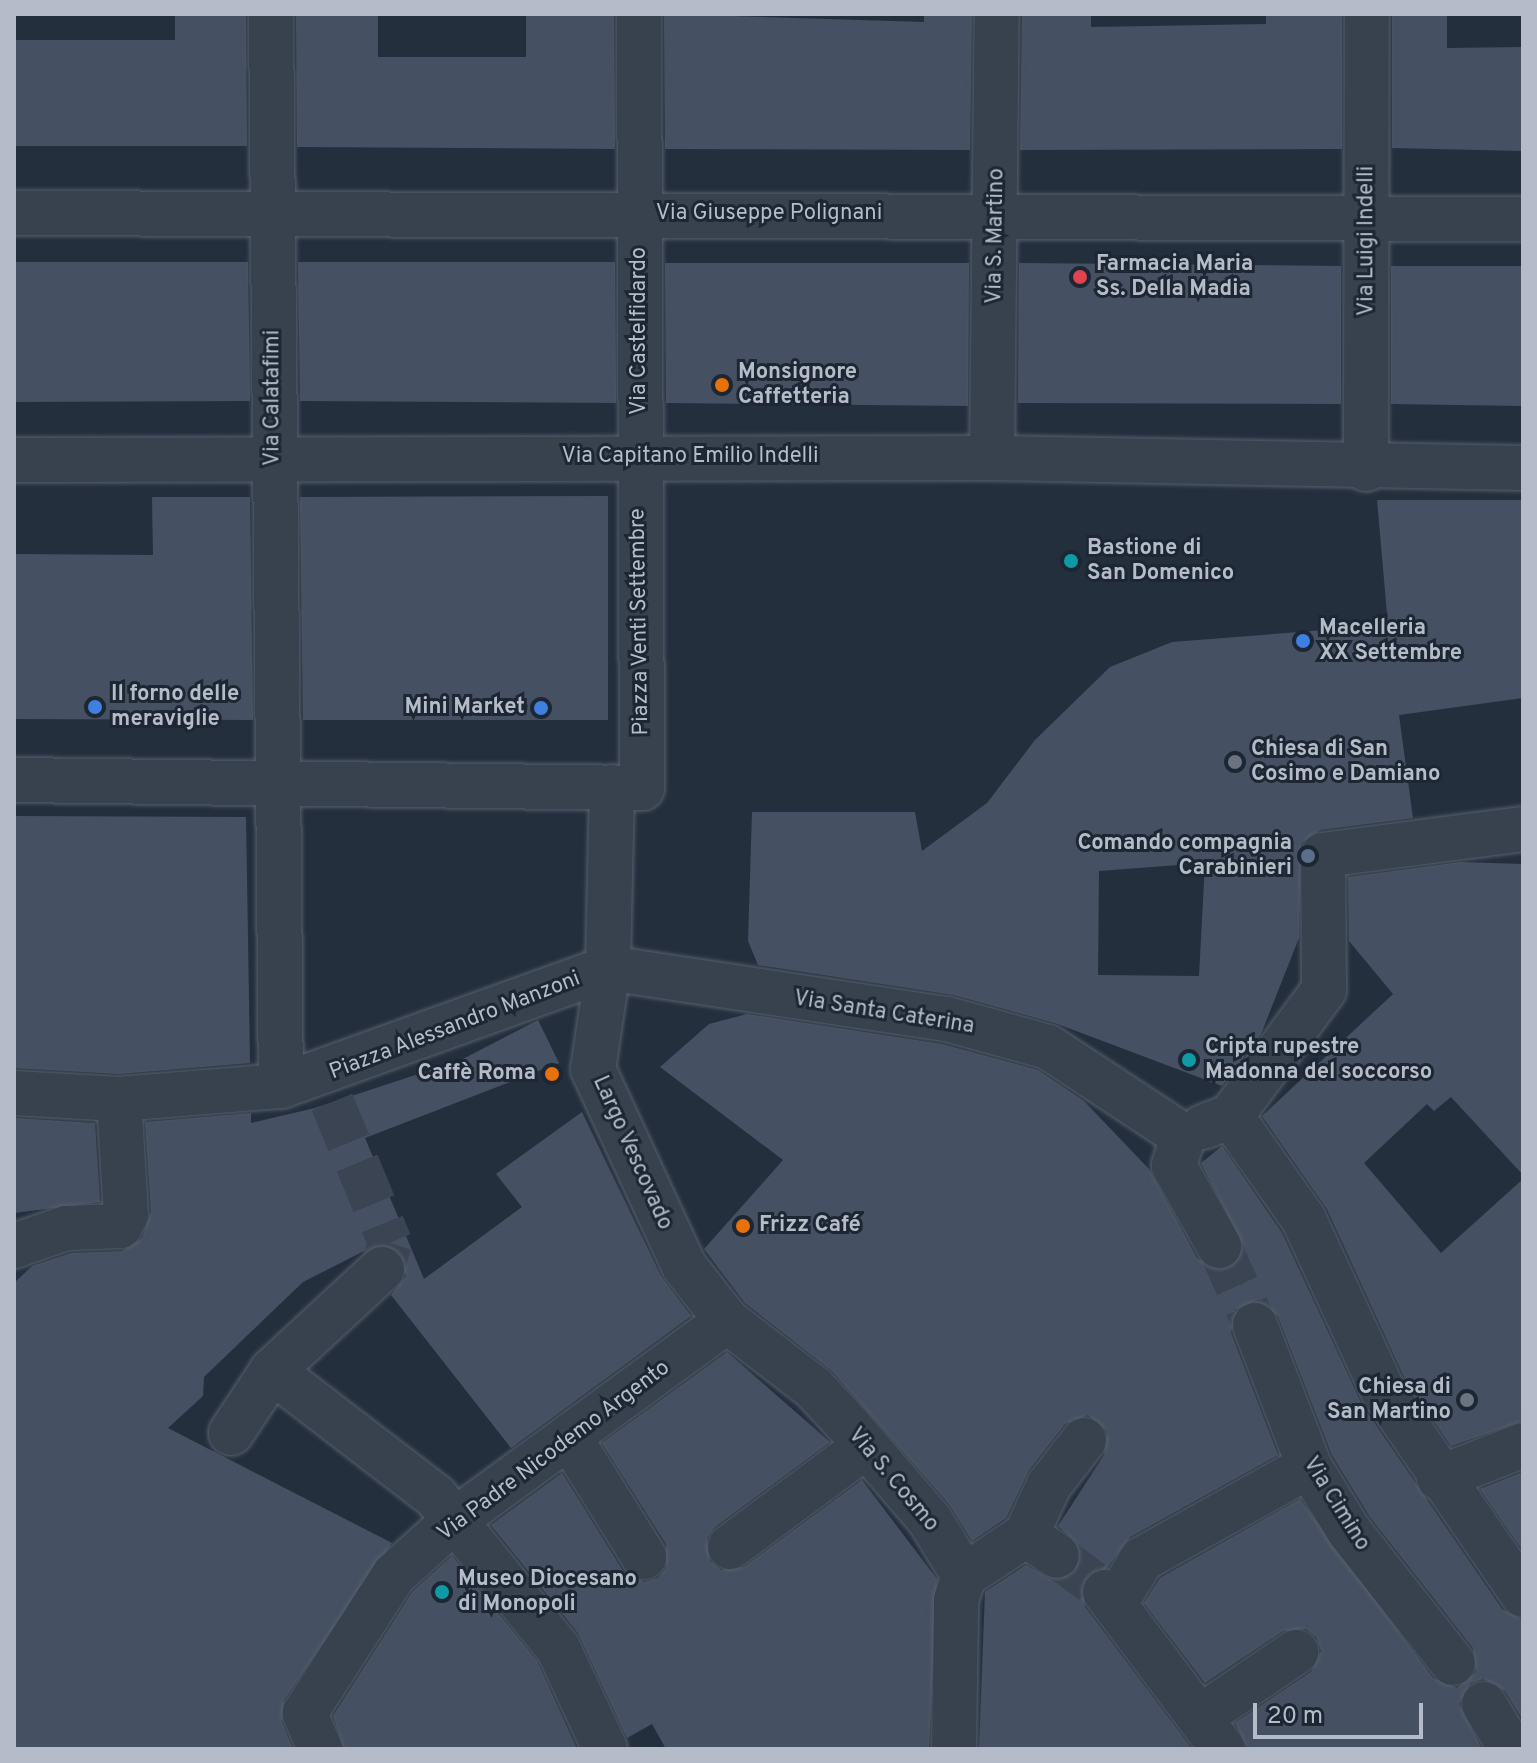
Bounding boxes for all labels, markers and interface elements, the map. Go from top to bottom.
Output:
street label: Via Luigi Indelli [1354,166,1380,316]
street label: Via S. Martino [982,168,1010,304]
street label: Via Giuseppe Polignani [656,201,882,227]
street label: Via Castelfidardo [627,247,653,415]
place label: Farmacia Maria Ss. Della Madia [1096,251,1253,302]
marker: Farmacia Maria Ss. Della Madia [1071,268,1089,286]
street label: Via Calatafimi [260,330,286,466]
place label: Monsignore Caffetteria [738,359,857,410]
marker: Monsignore Caffetteria [713,376,731,394]
street label: Via Capitano Emilio Indelli [561,444,819,470]
street label: Piazza Venti Settembre [625,508,655,736]
place label: Bastione di San Domenico [1087,535,1234,586]
marker: Bastione di San Domenico [1062,552,1080,570]
place label: Macelleria XX Settembre [1319,615,1462,666]
marker: Macelleria XX Settembre [1294,632,1312,650]
place label: Il forno delle meraviglie [111,681,239,732]
place label: Mini Market [404,695,525,721]
marker: Il forno delle meraviglie [86,698,104,716]
marker: Mini Market [532,699,550,717]
place label: Chiesa di San Cosimo e Damiano [1251,736,1440,788]
marker: Chiesa di San Cosimo e Damiano [1226,753,1244,771]
place label: Comando compagnia Carabinieri [1077,830,1292,882]
marker: Comando compagnia Carabinieri [1299,847,1317,865]
street label: Piazza Alessandro Manzoni [325,966,585,1086]
street label: Via Santa Caterina [792,986,976,1040]
place label: Cripta rupestre Madonna del soccorso [1205,1034,1432,1086]
marker: Cripta rupestre Madonna del soccorso [1180,1051,1198,1069]
place label: Caffè Roma [417,1061,536,1087]
marker: Caffè Roma [543,1065,561,1083]
street label: Largo Vescovado [586,1072,678,1234]
place label: Frizz Café [759,1213,861,1239]
marker: Frizz Café [734,1217,752,1235]
street label: Via Padre Nicodemo Argento [432,1355,676,1547]
place label: Chiesa di San Martino [1327,1374,1451,1426]
marker: Chiesa di San Martino [1458,1391,1476,1409]
street label: Via S. Cosmo [842,1423,944,1537]
street label: Via Cimino [1297,1452,1375,1556]
place label: Museo Diocesano di Monopoli [458,1566,637,1618]
marker: Museo Diocesano di Monopoli [433,1583,451,1601]
scale bar [1257,1687,1427,1737]
text: 20 m [1267,1702,1323,1732]

